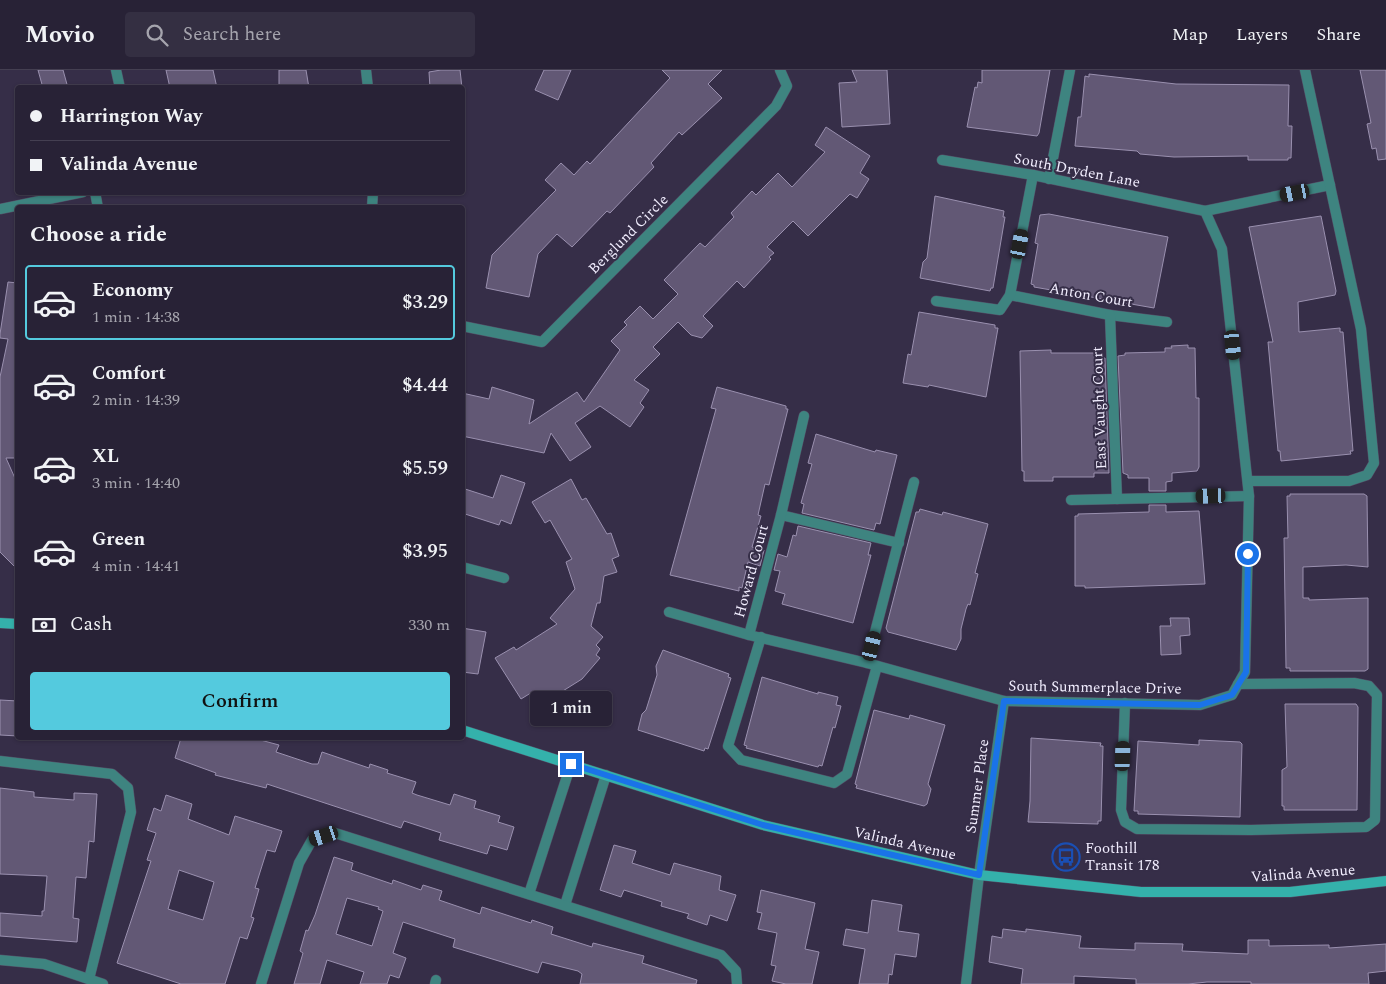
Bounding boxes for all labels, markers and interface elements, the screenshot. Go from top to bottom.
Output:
search box [125,12,475,57]
text: Movio [25,17,95,53]
text: Search here [183,20,281,49]
icon: search [143,21,171,49]
text: Map [1172,21,1208,48]
text: Layers [1236,21,1288,48]
text: Share [1316,21,1361,48]
text: Harrington Way [60,102,202,131]
street label: South Dryden Lane [1012,147,1142,194]
text: Valinda Avenue [60,150,198,179]
car [1278,183,1311,203]
street label: Berglund Circle [583,189,674,280]
text: Choose a ride [30,218,167,251]
car [1009,228,1030,260]
text: Economy [92,276,173,305]
street label: Anton Court [1047,277,1135,314]
icon: car [32,280,77,325]
text: $3.29 [402,288,448,317]
text: 1 min · 14:38 [92,305,180,329]
car [1223,329,1242,361]
street label: East Vaught Court [1086,346,1113,470]
text: Comfort [92,359,166,388]
icon: car [32,363,77,408]
text: $4.44 [402,371,448,400]
text: 2 min · 14:39 [92,388,180,412]
text: XL [92,442,119,471]
icon: car [32,446,77,491]
text: $5.59 [402,454,448,483]
text: 3 min · 14:40 [92,471,180,495]
car [1195,488,1226,504]
street label: Howard Court [728,522,775,620]
text: Green [92,525,145,554]
icon: car [32,529,77,574]
text: $3.95 [402,537,448,566]
route start [1237,543,1259,565]
text: 4 min · 14:41 [92,554,180,578]
text: Cash [70,610,112,639]
icon: cash [30,611,58,639]
text: 330 m [408,613,450,637]
car [861,630,882,662]
button: Confirm [30,672,450,730]
street label: South Summerplace Drive [1008,674,1182,701]
callout: 1 min [530,692,612,726]
text: 1 min [550,696,592,720]
street label: Summer Place [960,737,995,835]
car [1114,741,1131,771]
route end [560,753,582,775]
street label: Valinda Avenue [851,821,958,866]
car [307,824,340,848]
place label: Foothill Transit 178 [1085,837,1160,877]
bus stop icon: Foothill Transit 178 [1051,842,1081,872]
street label: Valinda Avenue [1250,858,1356,889]

